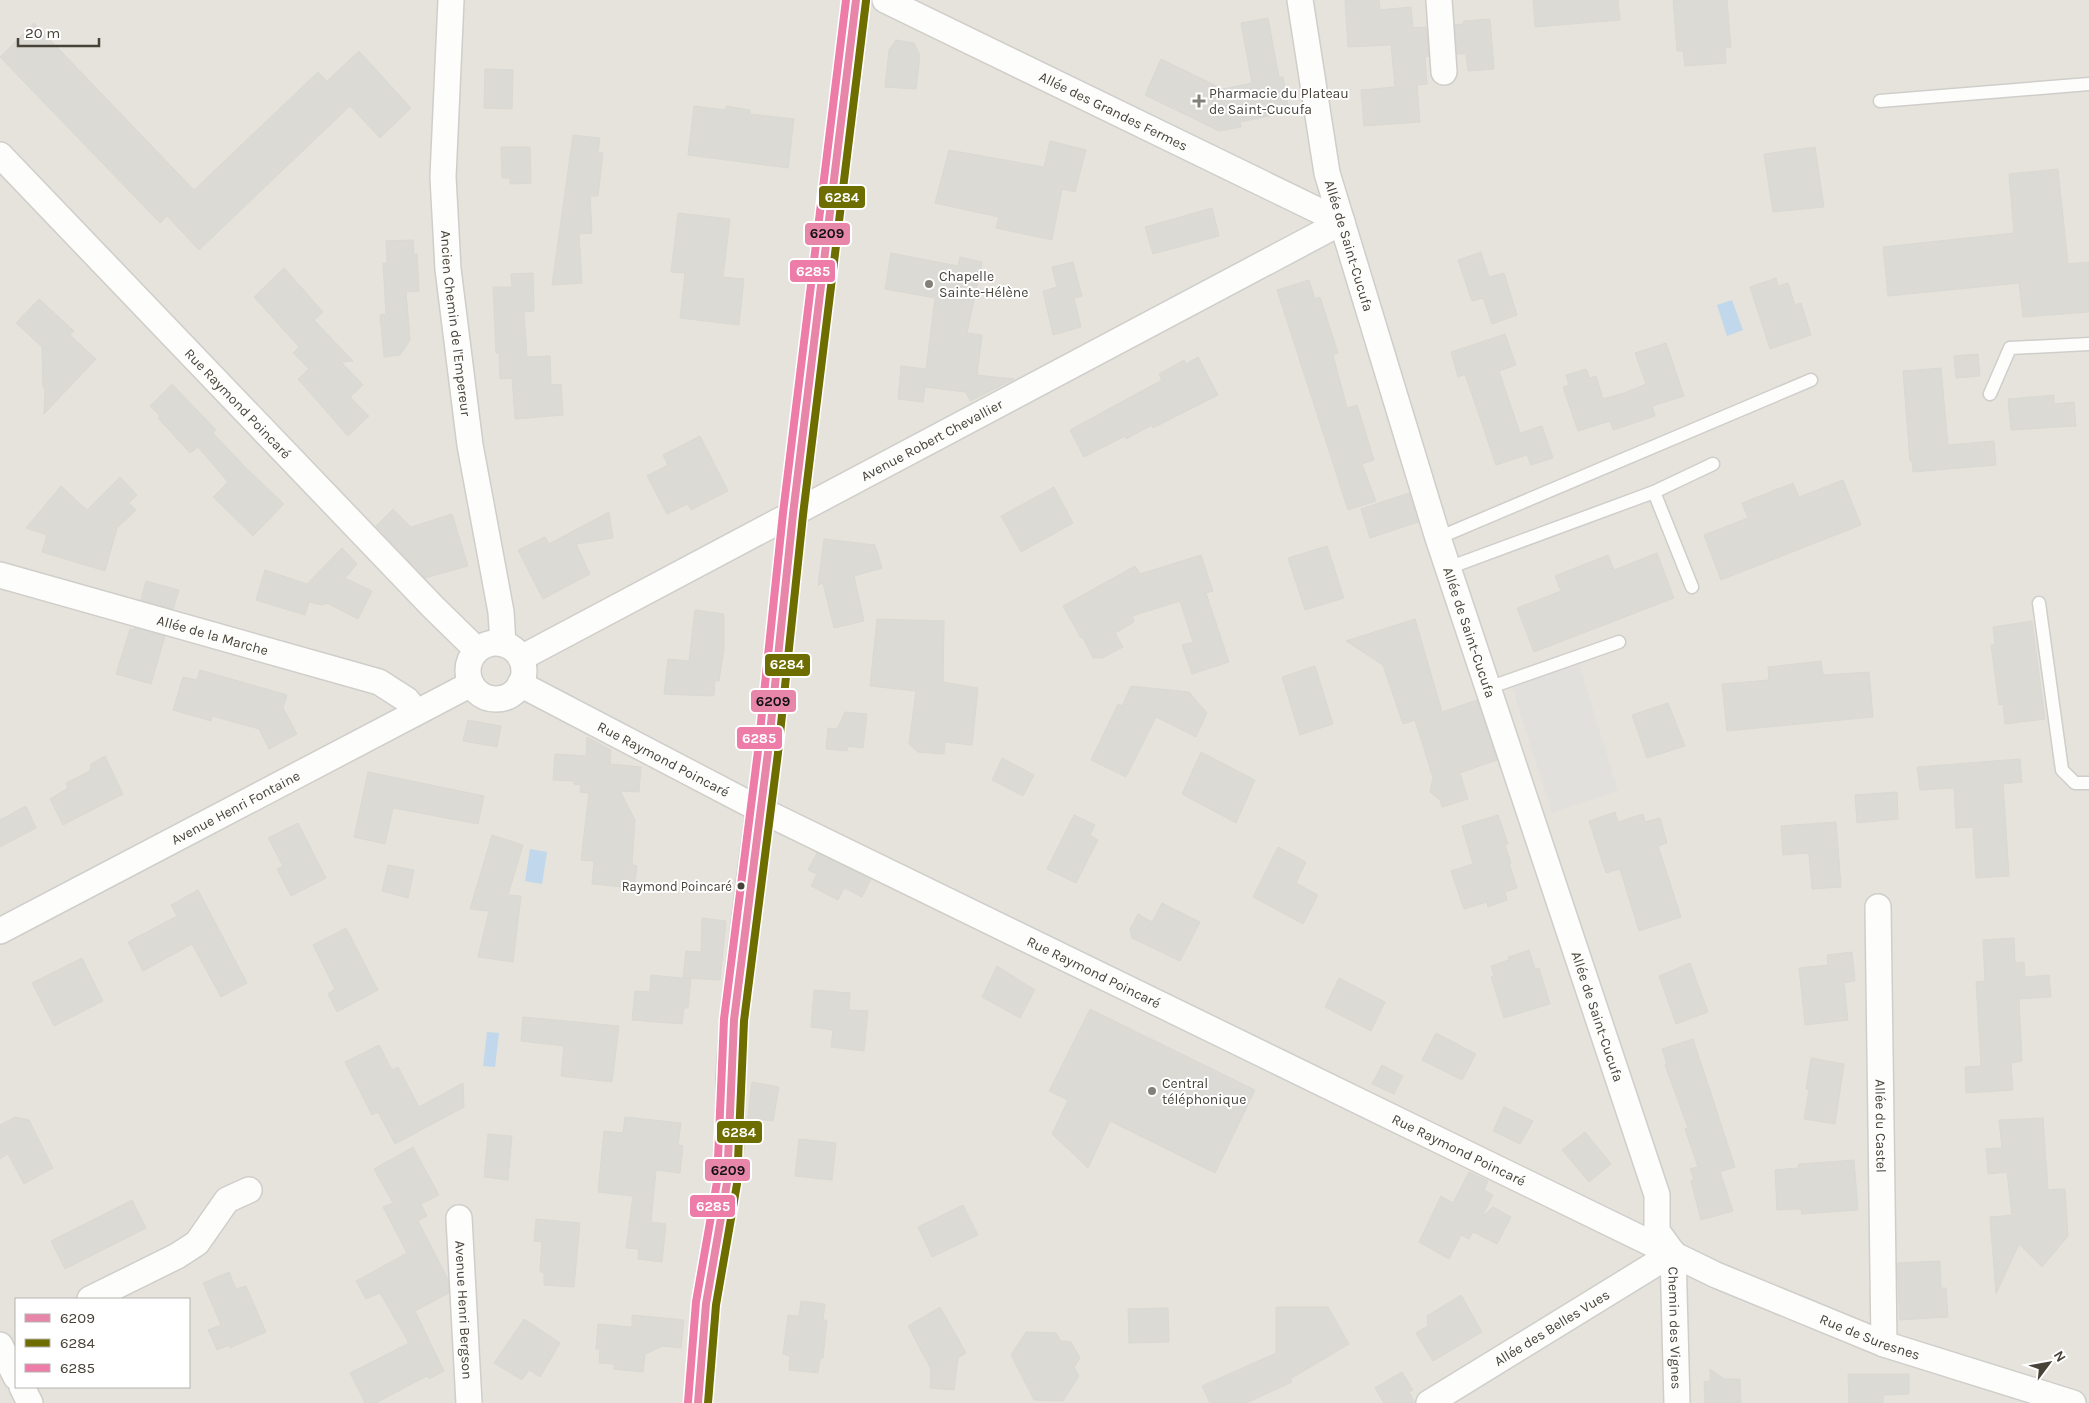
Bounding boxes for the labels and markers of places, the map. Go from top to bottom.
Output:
place label: Pharmacie du Plateau de Saint-Cucufa [1209,85,1349,118]
marker: Pharmacie du Plateau de Saint-Cucufa [1193,95,1205,107]
place label: Chapelle Sainte-Hélène [939,268,1028,301]
marker: Chapelle Sainte-Hélène [923,278,935,290]
place label: Raymond Poincaré [622,879,732,894]
marker: Raymond Poincaré [736,881,746,891]
place label: Central téléphonique [1162,1075,1246,1108]
marker: Central téléphonique [1146,1085,1158,1097]

